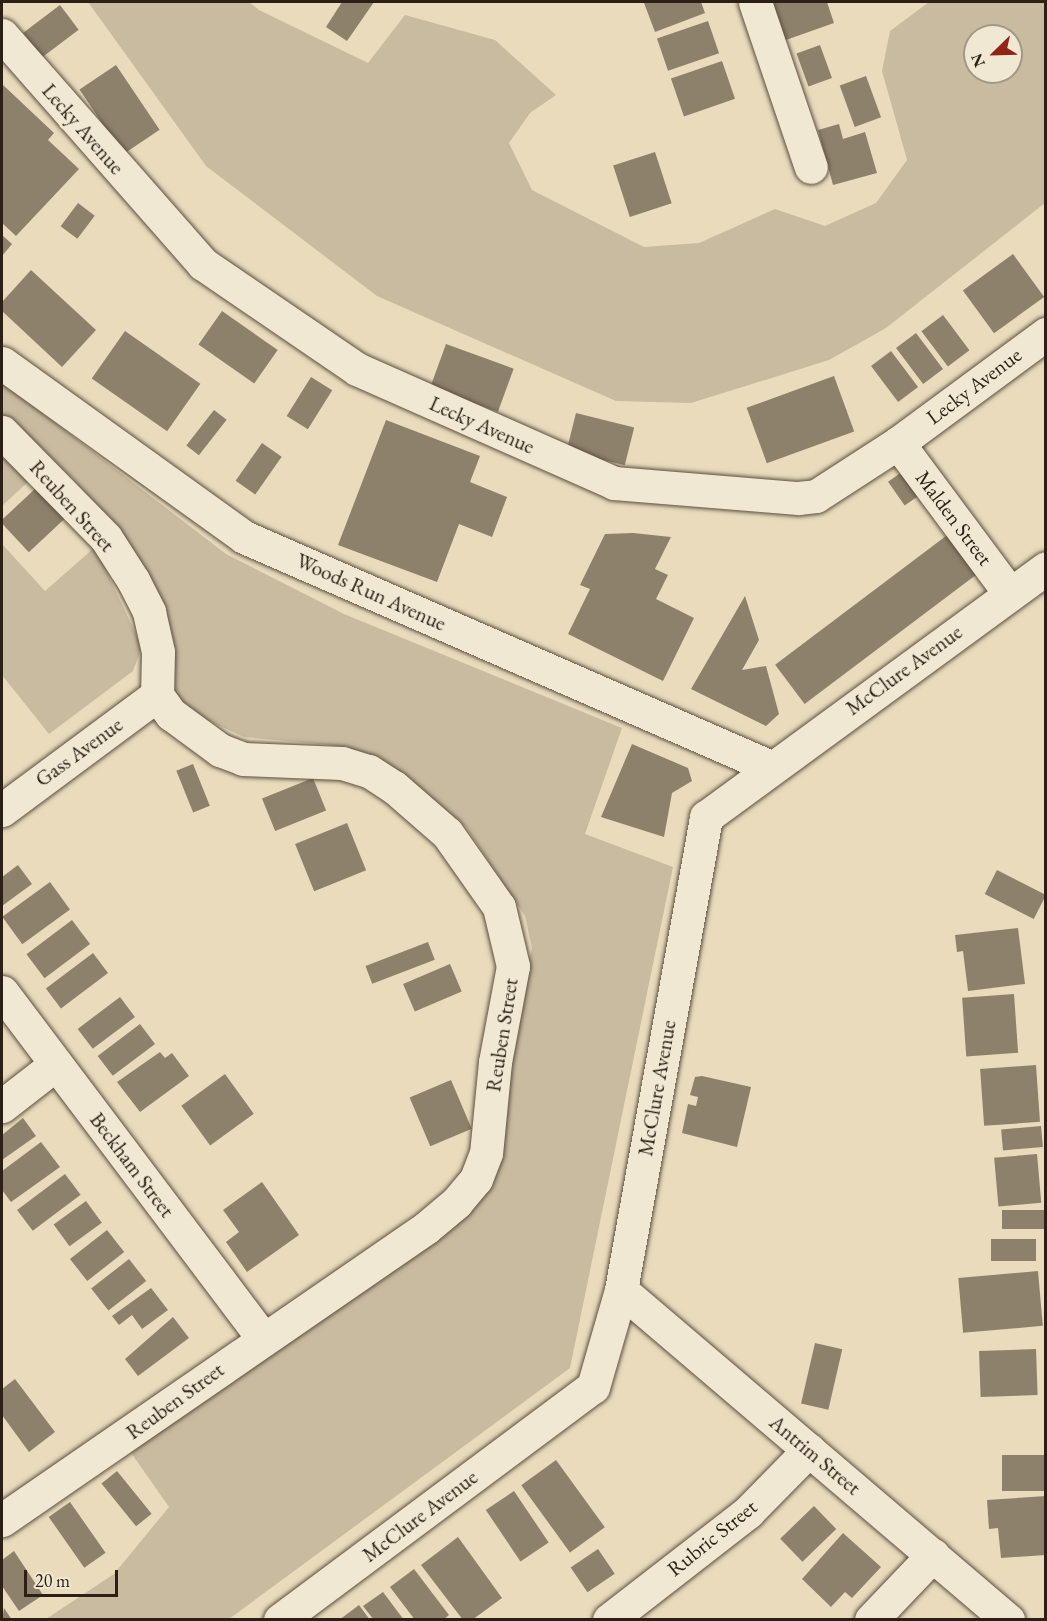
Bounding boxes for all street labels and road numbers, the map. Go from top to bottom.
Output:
street label: Lecky Avenue [37,78,129,180]
street label: Lecky Avenue [922,342,1026,430]
street label: Lecky Avenue [426,391,538,459]
street label: Reuben Street [24,455,120,557]
street label: Malden Street [910,466,998,570]
street label: Woods Run Avenue [292,548,450,636]
street label: McClure Avenue [841,619,967,721]
street label: Gass Avenue [30,712,128,792]
street label: Reuben Street [481,976,523,1094]
street label: McClure Avenue [633,1018,681,1158]
street label: Beckham Street [84,1108,180,1222]
street label: Reuben Street [121,1357,229,1445]
street label: Antrim Street [764,1410,866,1500]
street label: McClure Avenue [357,1464,483,1568]
street label: Rubric Street [662,1494,762,1582]

